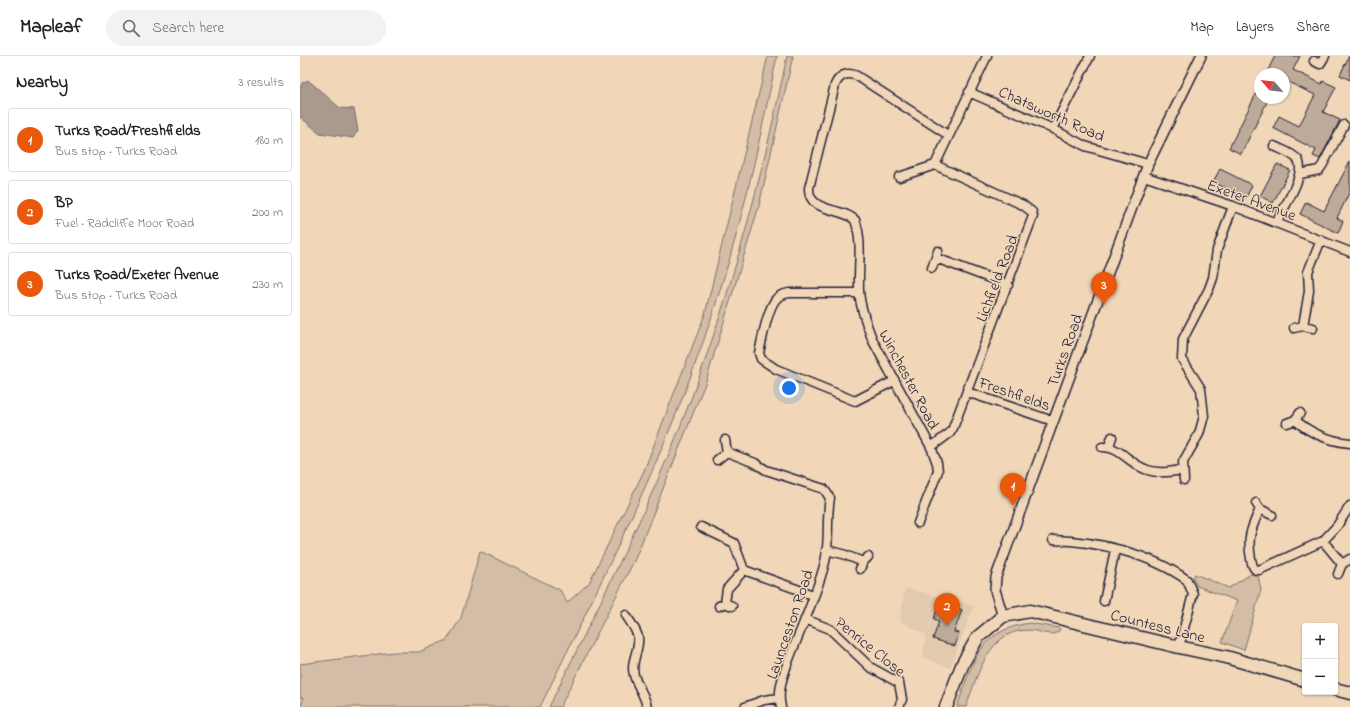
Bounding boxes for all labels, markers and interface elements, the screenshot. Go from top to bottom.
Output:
search box [106,10,386,46]
text: Mapleaf [20,14,82,41]
icon: search [120,17,142,39]
text: Search here [152,17,224,39]
text: Map [1190,17,1214,38]
text: Layers [1236,17,1274,38]
text: Share [1296,17,1330,38]
north arrow [1254,68,1290,104]
text: Nearby [16,70,68,95]
text: 3 results [238,73,284,92]
street label: Chatsworth Road [994,81,1108,149]
text: Turks Road/Freshfields [55,120,201,142]
text: 1 [28,131,32,150]
text: 180 m [255,131,283,150]
text: Bus stop · Turks Road [55,142,177,161]
street label: Exeter Avenue [1203,174,1300,228]
text: BP [55,192,73,214]
text: 2 [27,203,33,222]
text: 200 m [252,203,283,222]
text: Fuel · Radcliffe Moor Road [55,214,194,233]
street label: Lichfield Road [970,232,1025,326]
text: Turks Road/Exeter Avenue [55,264,219,286]
pin: 3 [1091,272,1117,305]
text: 3 [27,275,33,294]
text: 230 m [252,275,283,294]
text: Bus stop · Turks Road [55,286,177,305]
street label: Turks Road [1042,311,1090,391]
street label: Winchester Road [872,326,945,434]
street label: Freshfields [974,371,1053,418]
your location [779,378,799,398]
pin: 1 [1000,473,1026,506]
street label: Launceston Road [761,567,821,683]
pin: 2 [934,593,960,626]
street label: Countess Lane [1108,604,1208,650]
street label: Penrice Close [829,612,911,684]
map controls [1302,623,1338,695]
button: + [1302,623,1338,659]
button: − [1302,659,1338,695]

